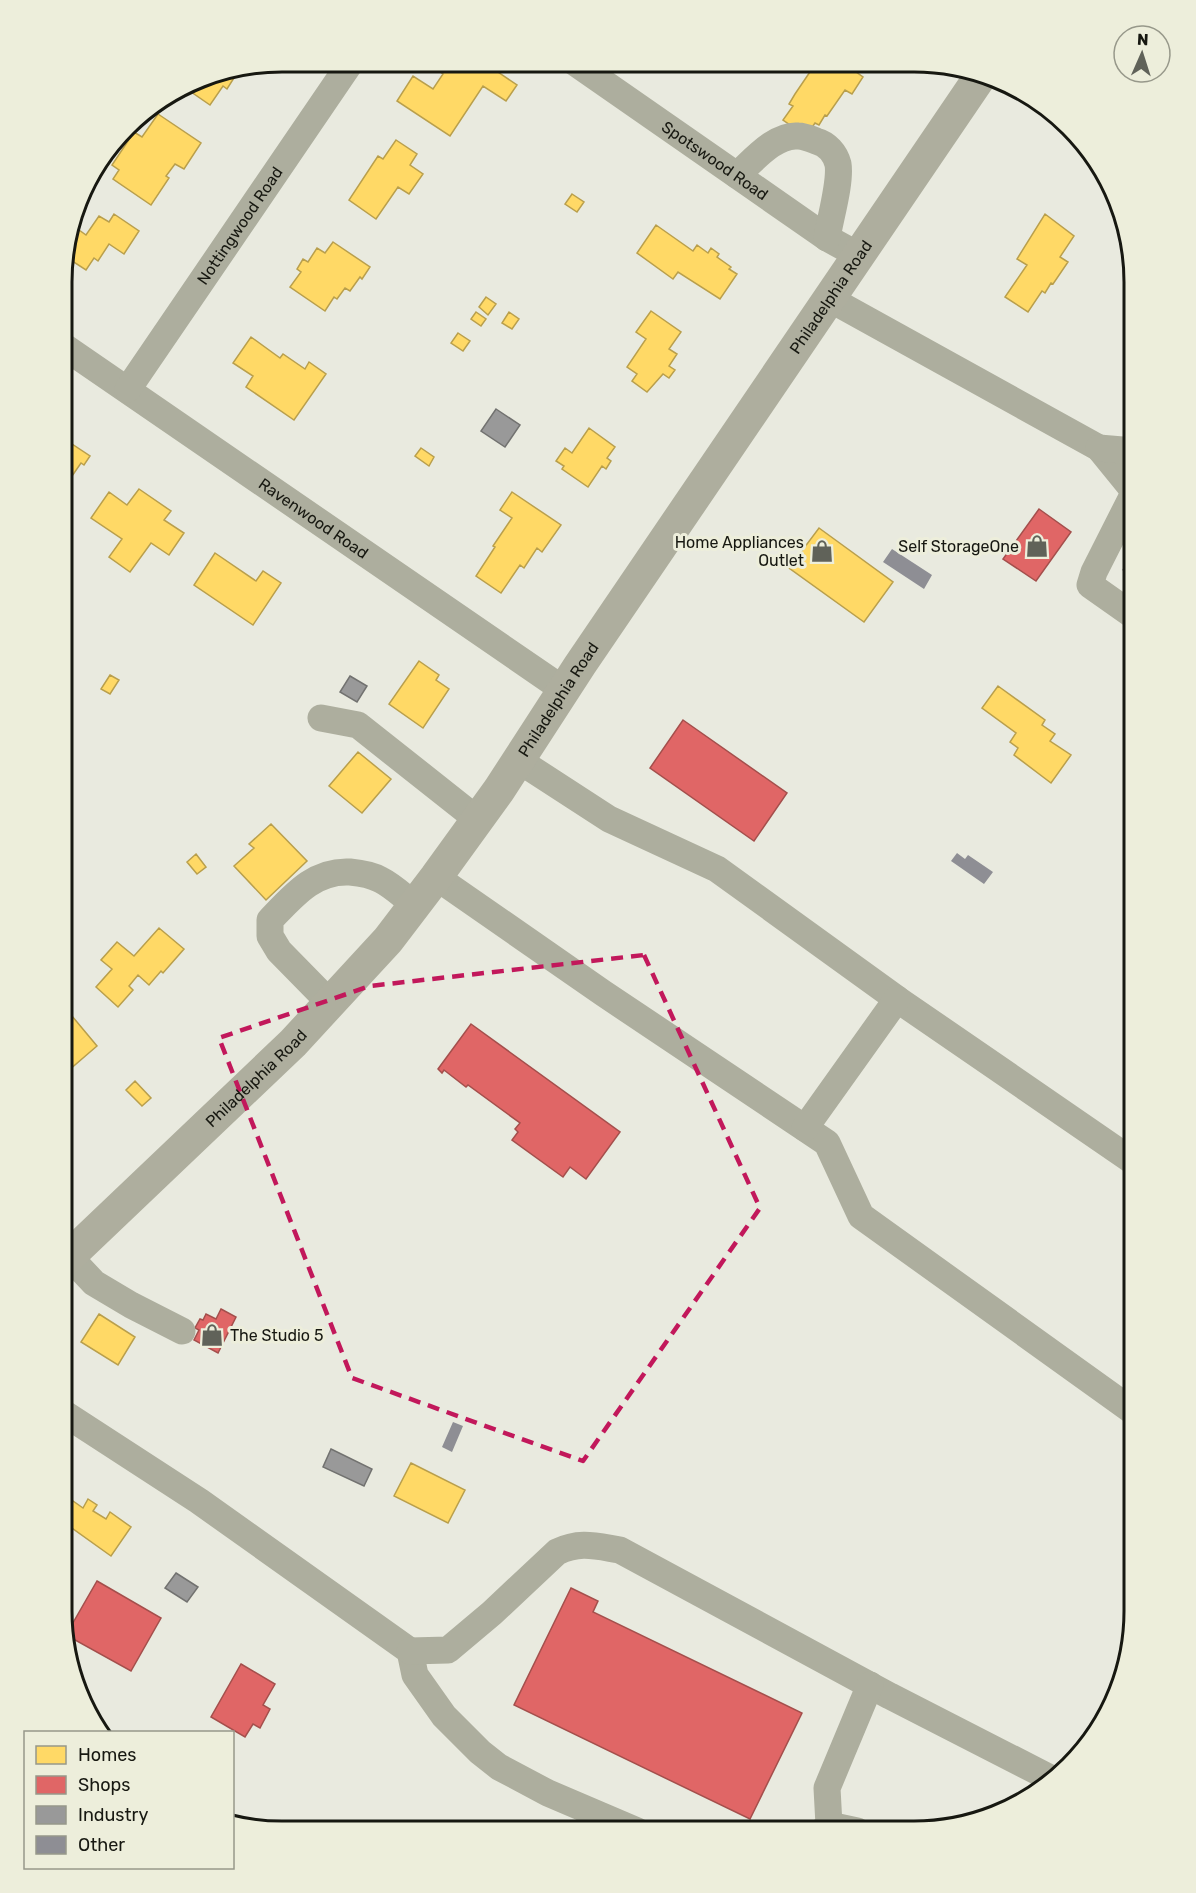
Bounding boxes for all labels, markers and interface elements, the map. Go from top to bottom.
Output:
north arrow [1112,24,1172,84]
text: N [1137,30,1149,49]
street label: Spotswood Road [658,117,772,204]
street label: Nottingwood Road [193,163,287,288]
street label: Philadelphia Road [786,237,876,357]
street label: Ravenwood Road [255,474,372,563]
place label: Home Appliances Outlet [675,533,804,570]
shop icon: Self StorageOne [1024,533,1050,559]
place label: Self StorageOne [898,537,1019,556]
shop icon: Home Appliances Outlet [809,538,835,564]
street label: Philadelphia Road [514,639,603,760]
street label: Philadelphia Road [202,1026,311,1131]
shop icon: The Studio 5 [199,1322,225,1348]
place label: The Studio 5 [230,1326,323,1345]
legend [24,1731,234,1869]
text: Homes [78,1744,136,1766]
text: Shops [78,1774,130,1796]
text: Industry [78,1804,148,1826]
text: Other [78,1834,125,1856]

